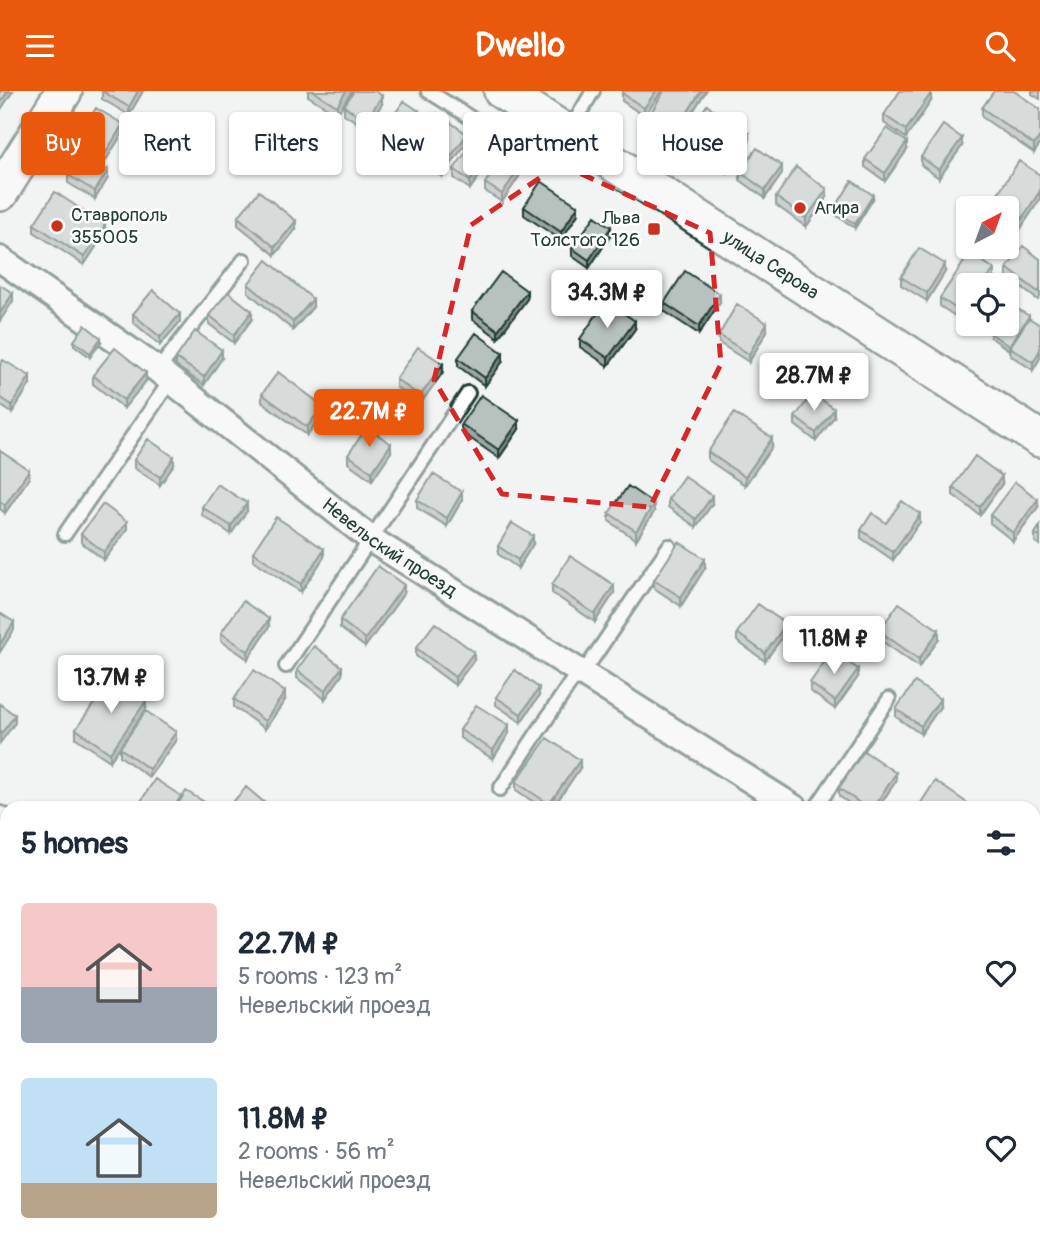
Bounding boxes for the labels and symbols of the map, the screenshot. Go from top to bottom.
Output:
place label: Агира [814,196,859,220]
north arrow [956,196,1018,259]
marker: Агира [792,200,808,216]
place label: Ставрополь 355005 [71,203,168,249]
place label: Льва Толстого 126 [530,206,640,252]
marker: Ставрополь 355005 [49,218,65,234]
marker: Льва Толстого 126 [646,221,662,237]
street label: улица Серова [717,224,824,305]
pin: 34.3M ₽ [542,271,672,330]
pin: 28.7M ₽ [749,353,879,413]
pin: 22.7M ₽ [304,389,434,449]
street label: Невельский проезд [317,493,462,603]
pin: 11.8M ₽ [769,617,899,676]
pin: 13.7M ₽ [46,655,176,715]

